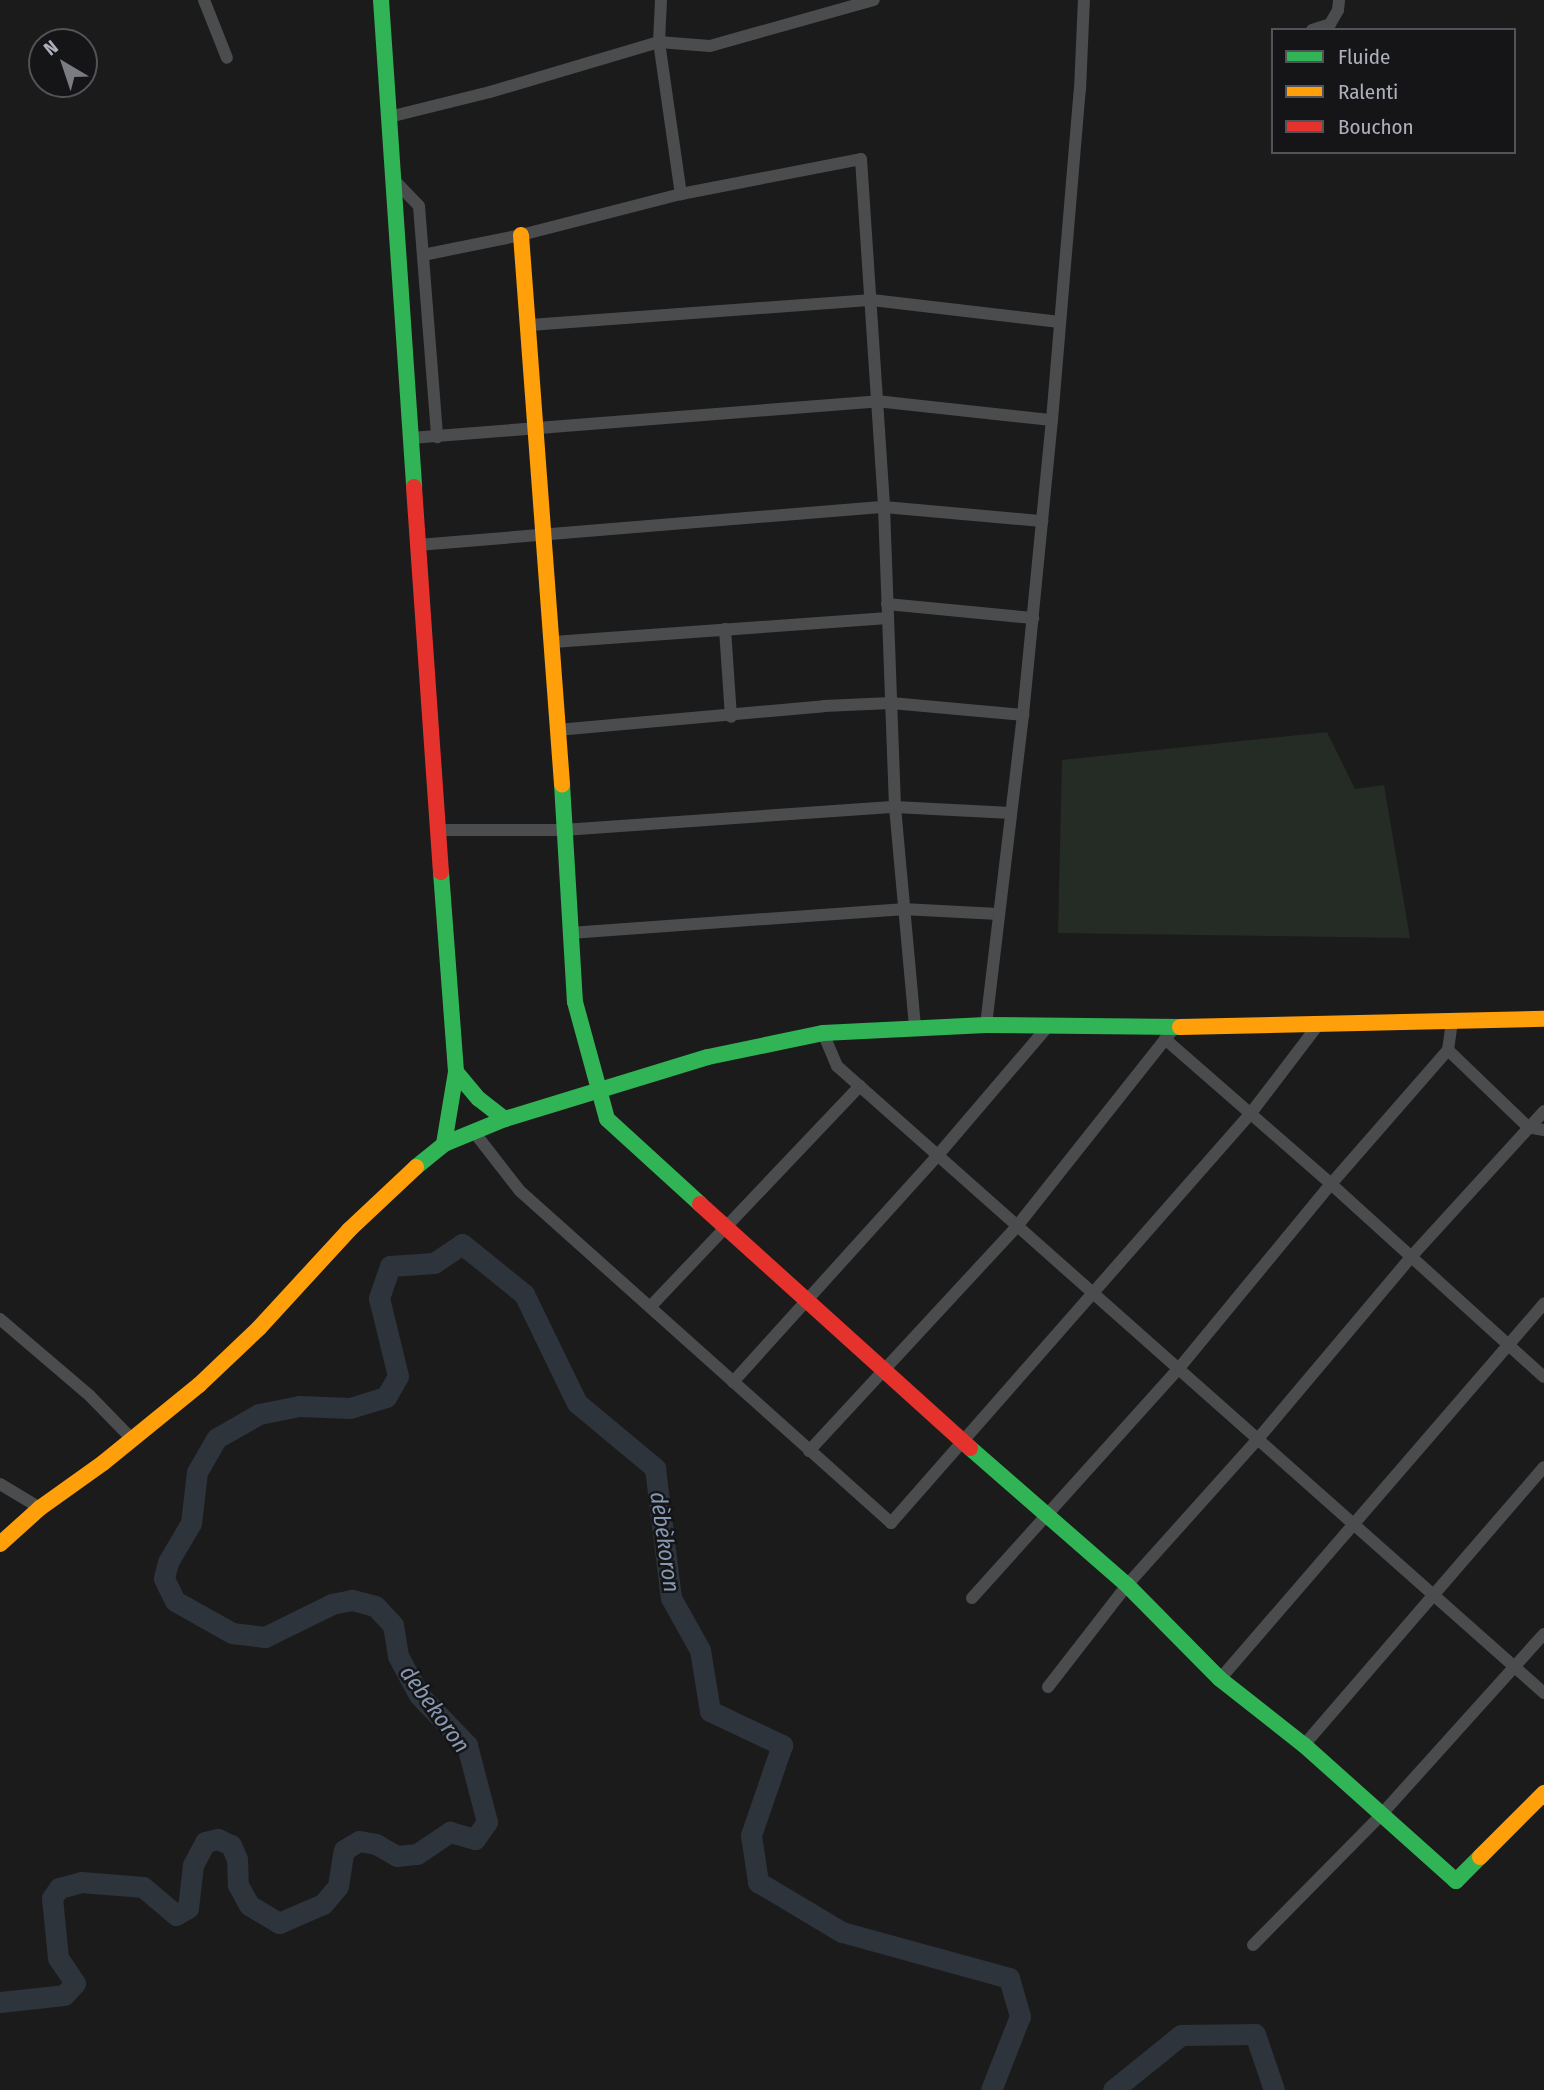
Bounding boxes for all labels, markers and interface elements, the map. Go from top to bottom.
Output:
north arrow [28,28,98,98]
legend [1271,28,1516,154]
text: N [39,35,62,60]
text: Fluide [1338,44,1390,70]
text: Ralenti [1338,79,1398,105]
text: Bouchon [1338,114,1414,140]
water label: dèbèkoron [644,1490,686,1594]
water label: debekoron [394,1660,476,1758]

